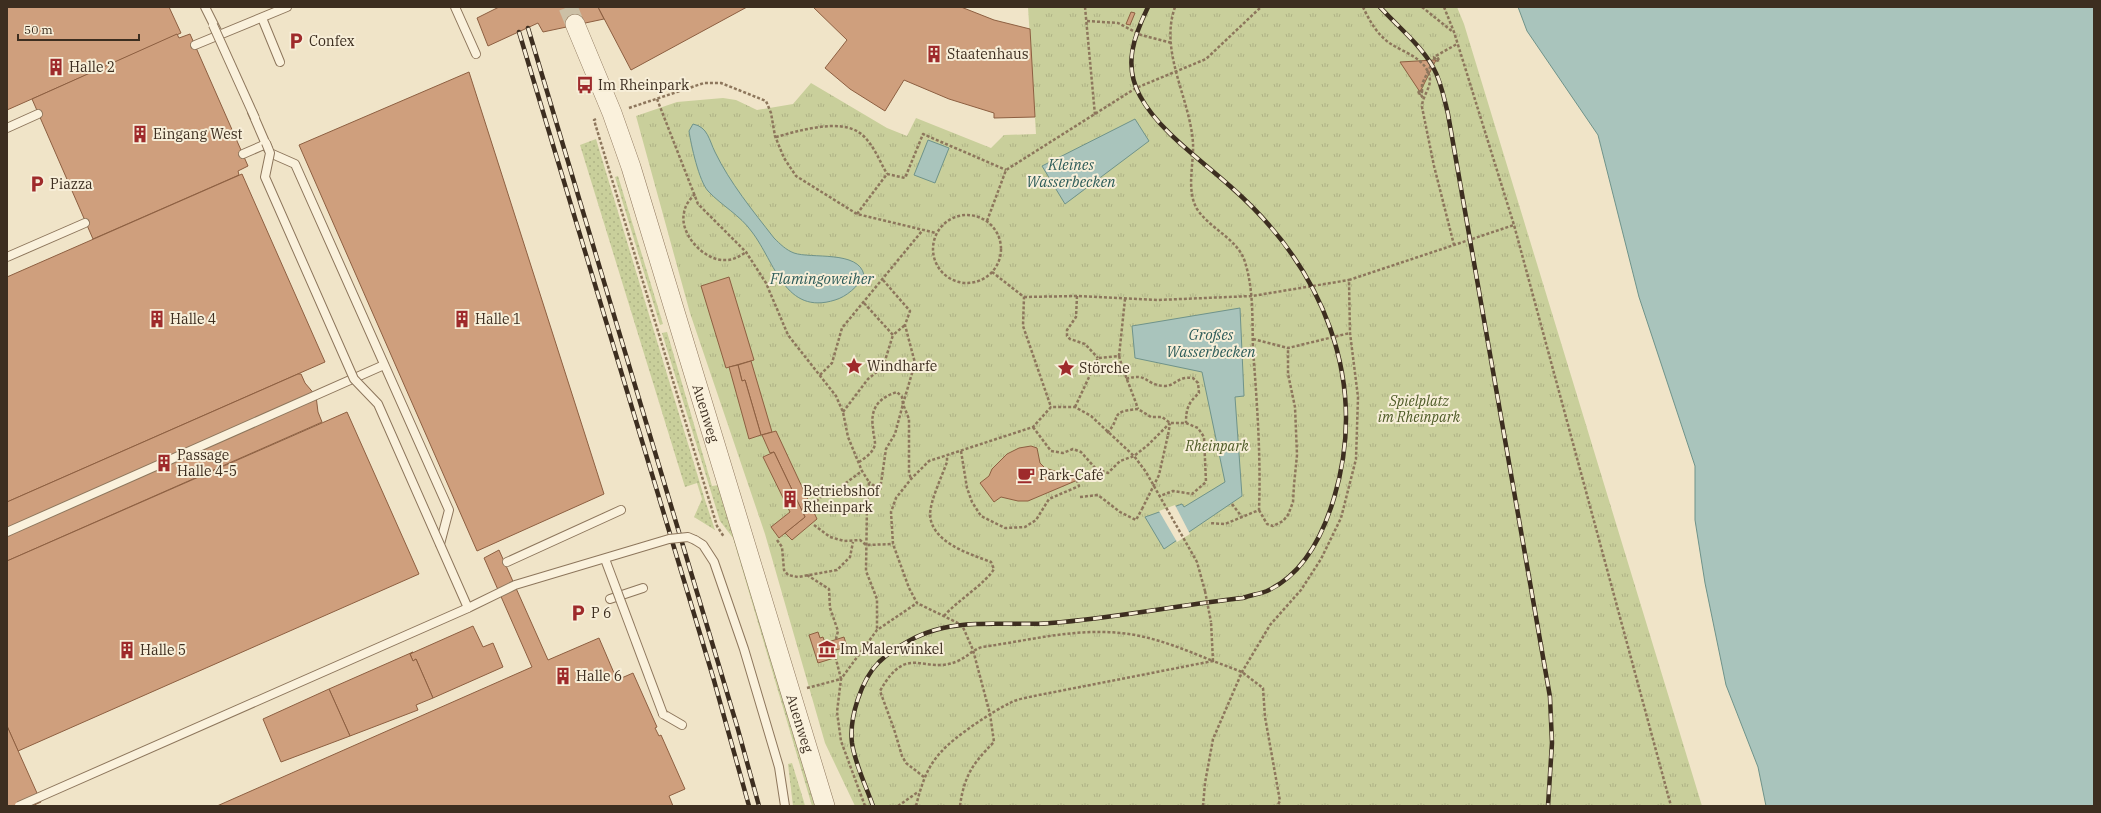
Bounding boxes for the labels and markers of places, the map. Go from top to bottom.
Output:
parking icon: Confex [286,31,306,51]
place label: Confex [309,32,355,50]
building icon: Staatenhaus [924,44,944,64]
place label: Staatenhaus [947,45,1029,63]
building icon: Halle 2 [46,57,66,77]
place label: Halle 2 [69,58,115,76]
bus stop icon: Im Rheinpark [575,75,595,95]
place label: Im Rheinpark [598,76,690,94]
building icon: Eingang West [130,124,150,144]
place label: Eingang West [153,125,243,143]
parking icon: Piazza [27,174,47,194]
place label: Piazza [50,175,93,193]
building icon: Halle 4 [147,309,167,329]
building icon: Halle 1 [452,309,472,329]
place label: Halle 4 [170,310,216,328]
place label: Halle 1 [475,310,521,328]
place icon: Windharfe [844,356,864,376]
place label: Windharfe [867,357,937,375]
place icon: Störche [1056,358,1076,378]
place label: Störche [1079,359,1130,377]
place label: Passage Halle 4-5 [177,446,237,480]
building icon: Passage Halle 4-5 [154,453,174,473]
cafe icon: Park-Café [1016,465,1036,485]
place label: Park-Café [1039,466,1104,484]
place label: Betriebshof Rheinpark [803,482,881,516]
building icon: Betriebshof Rheinpark [780,489,800,509]
parking icon: P 6 [568,603,588,623]
place label: P 6 [591,604,611,622]
museum icon: Im Malerwinkel [817,639,837,659]
building icon: Halle 5 [117,640,137,660]
place label: Im Malerwinkel [840,640,944,658]
place label: Halle 5 [140,641,186,659]
building icon: Halle 6 [553,666,573,686]
place label: Halle 6 [576,667,622,685]

